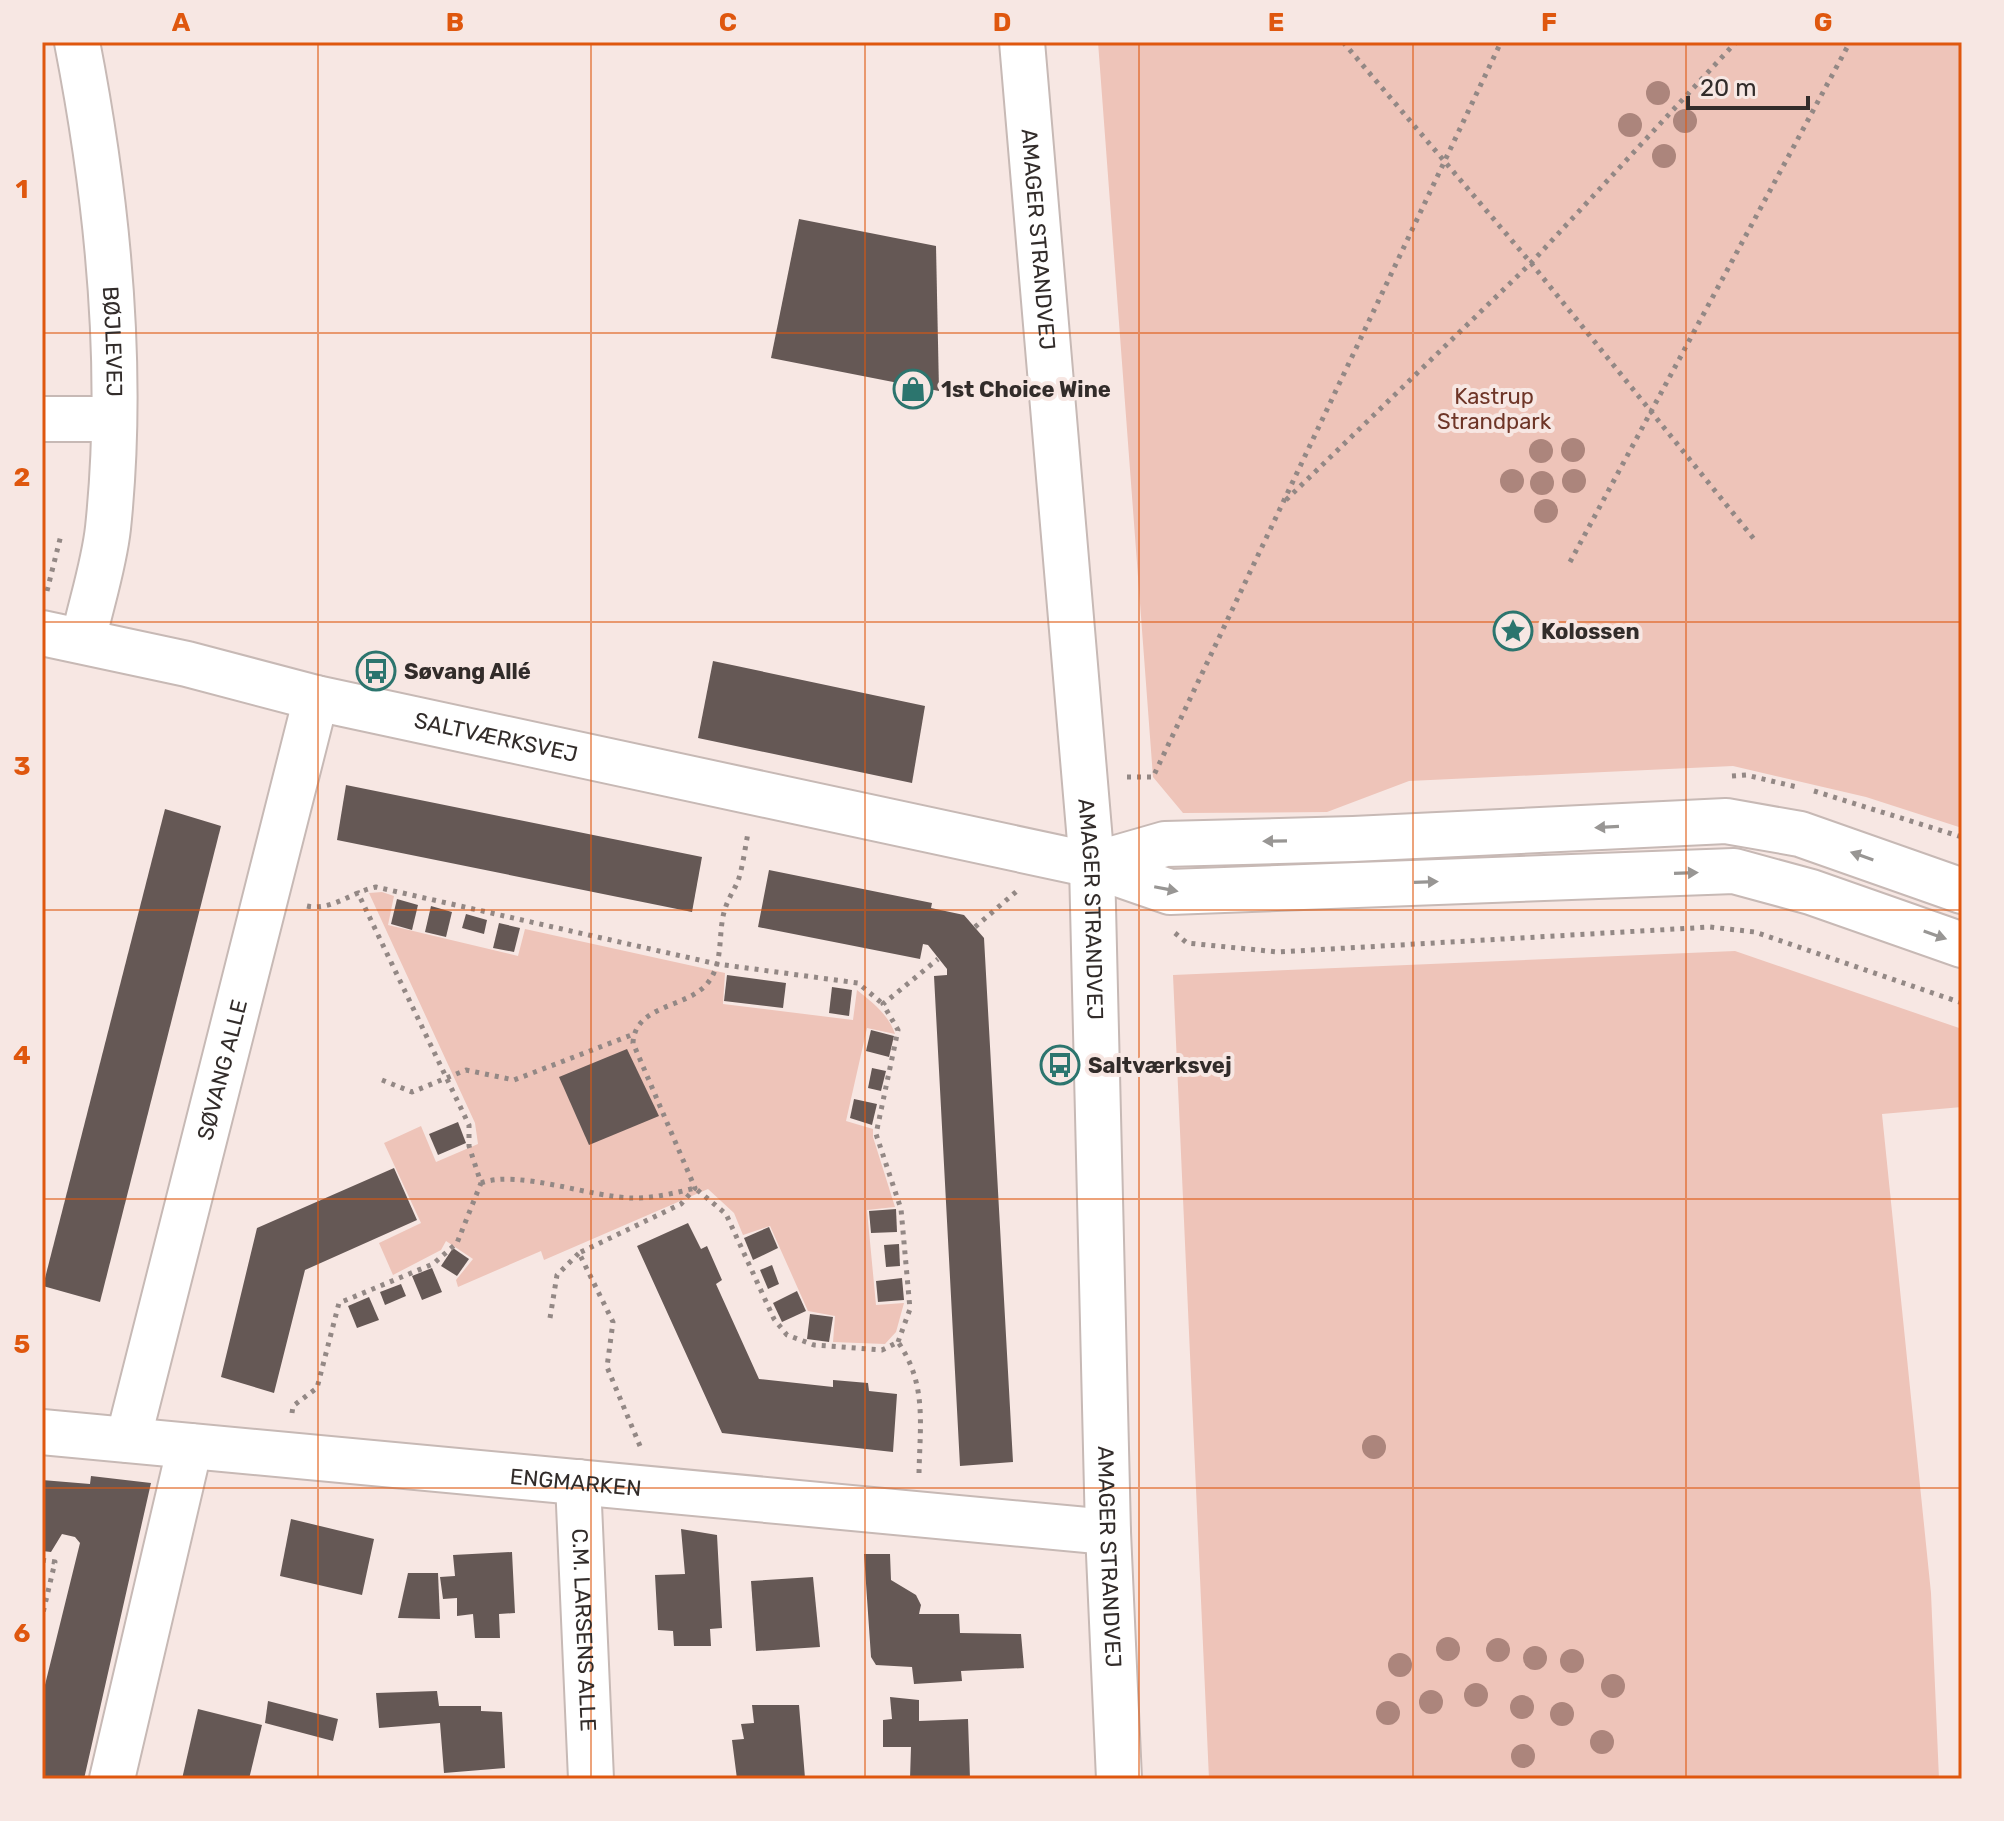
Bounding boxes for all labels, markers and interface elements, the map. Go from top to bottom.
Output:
text: A [172,7,191,38]
text: B [446,7,464,38]
text: C [719,7,737,38]
text: D [993,7,1011,38]
text: E [1268,7,1284,38]
text: F [1541,7,1557,38]
text: G [1814,7,1832,38]
scale bar [1688,60,1808,110]
text: 20 m [1700,74,1757,102]
street label: AMAGER STRANDVEJ [1016,128,1062,351]
text: 1 [16,174,28,205]
street label: BØJLEVEJ [97,285,128,397]
shop icon: 1st Choice Wine [892,368,934,410]
place label: 1st Choice Wine [941,376,1111,403]
park label: Kastrup Strandpark [1437,383,1552,435]
text: 2 [14,462,30,493]
place icon: Kolossen [1492,610,1534,652]
place label: Kolossen [1541,618,1640,645]
bus stop icon: Søvang Allé [355,650,397,692]
place label: Søvang Allé [404,658,531,685]
street label: SALTVÆRKSVEJ [412,706,580,767]
text: 3 [13,751,31,782]
street label: AMAGER STRANDVEJ [1073,797,1109,1020]
one-way arrow [1594,820,1619,833]
one-way arrow [1262,835,1287,847]
one-way arrow [1850,849,1874,861]
one-way arrow [1674,866,1699,879]
one-way arrow [1414,876,1439,889]
one-way arrow [1154,883,1179,895]
one-way arrow [1924,930,1948,942]
street label: SØVANG ALLE [191,996,253,1143]
text: 4 [13,1040,31,1071]
bus stop icon: Saltværksvej [1039,1044,1081,1086]
place label: Saltværksvej [1088,1052,1232,1079]
text: 5 [14,1329,30,1360]
street label: AMAGER STRANDVEJ [1092,1446,1128,1668]
street label: ENGMARKEN [509,1462,643,1502]
street label: C.M. LARSENS ALLE [567,1528,602,1732]
text: 6 [14,1618,31,1649]

